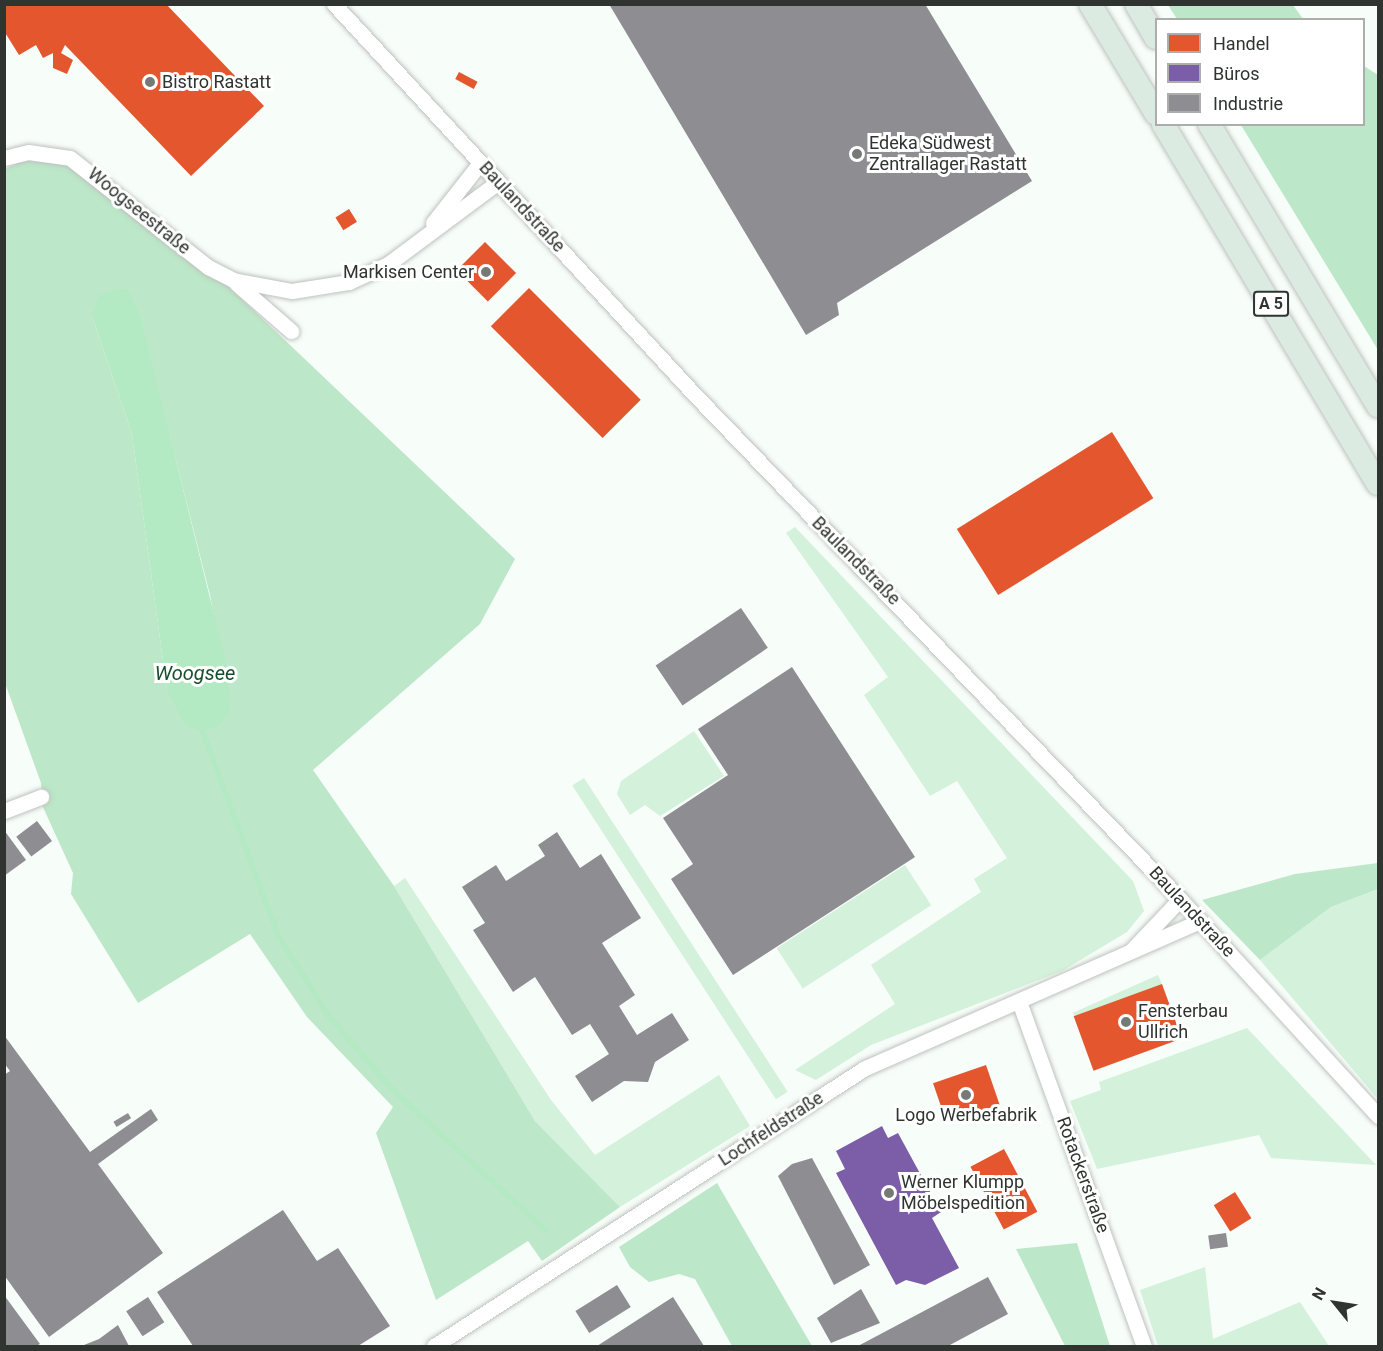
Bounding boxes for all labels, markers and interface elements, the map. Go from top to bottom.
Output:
legend [1155,18,1365,126]
text: Handel [1213,33,1270,54]
text: Büros [1213,63,1260,84]
place label: Bistro Rastatt [162,71,271,93]
marker: Bistro Rastatt [143,75,157,89]
text: Industrie [1213,93,1283,114]
place label: Edeka Südwest Zentrallager Rastatt [869,133,1027,176]
marker: Edeka Südwest Zentrallager Rastatt [850,147,864,161]
street label: Baulandstraße [474,157,570,257]
street label: Woogseestraße [83,163,195,259]
place label: Markisen Center [343,261,474,283]
marker: Markisen Center [479,265,493,279]
road number: A 5 [1253,291,1289,317]
street label: Baulandstraße [807,512,905,610]
water label: Woogsee [155,661,235,685]
street label: Baulandstraße [1144,862,1240,962]
place label: Fensterbau Ullrich [1138,1001,1228,1044]
marker: Fensterbau Ullrich [1119,1015,1133,1029]
street label: Lochfeldstraße [715,1087,827,1171]
marker: Logo Werbefabrik [959,1088,973,1102]
place label: Logo Werbefabrik [895,1104,1037,1126]
street label: Rotackerstraße [1052,1114,1114,1236]
place label: Werner Klumpp Möbelspedition [901,1172,1025,1214]
marker: Werner Klumpp Möbelspedition [882,1186,896,1200]
north arrow [1305,1273,1365,1333]
text: N [1308,1284,1330,1303]

